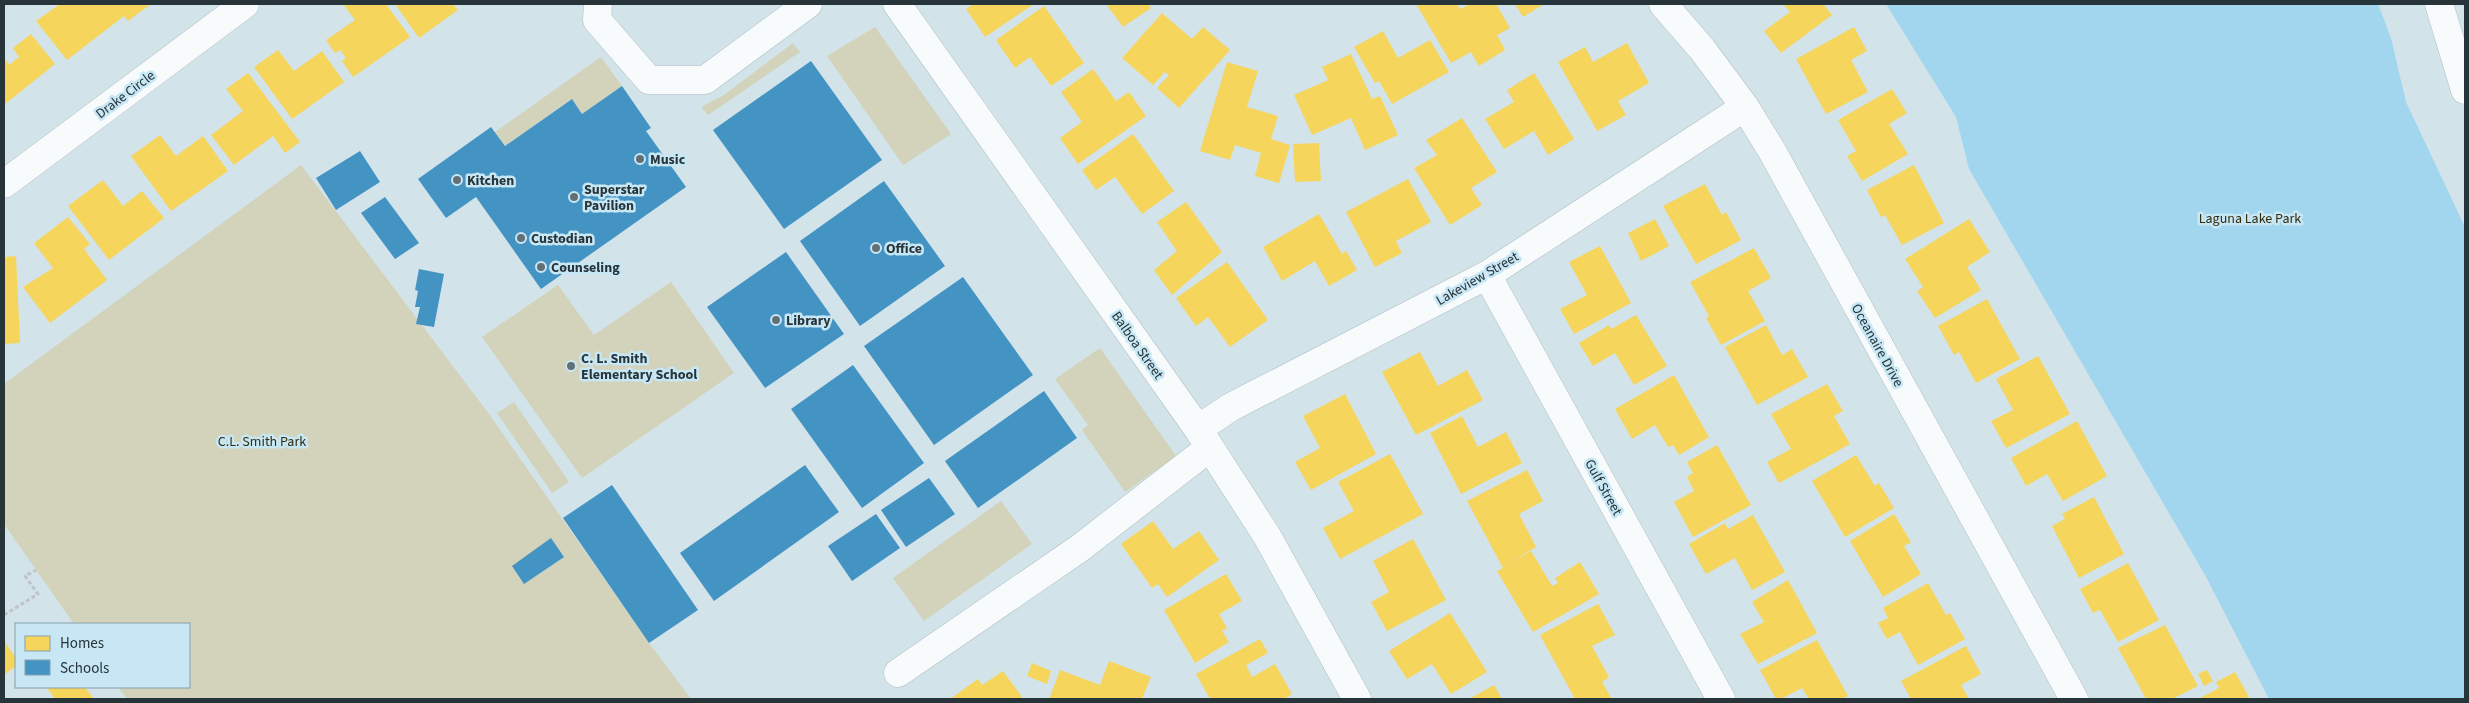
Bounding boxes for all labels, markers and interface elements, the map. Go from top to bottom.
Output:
street label: Drake Circle [92,66,159,124]
place label: Music [650,150,686,170]
marker: Music [634,153,646,165]
place label: Kitchen [467,171,514,191]
marker: Kitchen [451,174,463,186]
place label: Superstar Pavilion [584,180,645,216]
marker: Superstar Pavilion [568,191,580,203]
park label: Laguna Lake Park [2199,209,2301,229]
place label: Custodian [531,229,593,249]
marker: Custodian [515,232,527,244]
place label: Office [886,239,922,259]
marker: Office [870,242,882,254]
street label: Lakeview Street [1432,247,1523,311]
place label: Counseling [551,258,620,278]
marker: Counseling [535,261,547,273]
street label: Oceanaire Drive [1846,300,1908,391]
street label: Balboa Street [1106,308,1168,384]
place label: Library [786,311,831,331]
marker: Library [770,314,782,326]
place label: C. L. Smith Elementary School [581,349,697,385]
marker: C. L. Smith Elementary School [565,360,577,372]
park label: C.L. Smith Park [218,432,306,452]
street label: Gulf Street [1579,456,1627,520]
legend [15,623,190,688]
text: Homes [60,633,104,654]
text: Schools [60,658,109,679]

